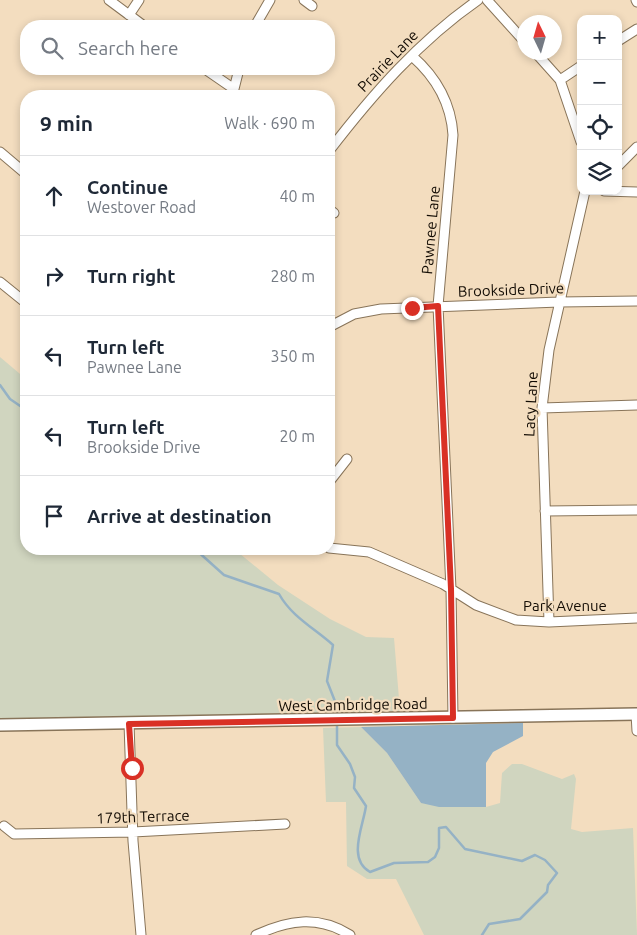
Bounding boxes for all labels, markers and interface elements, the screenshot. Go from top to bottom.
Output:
north arrow [517,15,562,60]
map controls [577,15,622,195]
button: + [577,15,622,60]
search box [20,20,335,75]
street label: Prairie Lane [354,26,421,95]
icon: search [38,34,66,62]
text: Search here [78,37,178,59]
button: − [577,60,622,105]
button: locate [577,105,622,150]
text: 9 min [40,111,93,135]
text: Walk · 690 m [224,114,315,132]
button: layers [577,150,622,195]
text: Continue [87,176,168,198]
icon: ahead [40,182,68,210]
street label: Pawnee Lane [418,185,443,275]
text: 40 m [279,187,315,205]
text: Westover Road [87,198,196,216]
icon: right [40,262,68,290]
text: Turn right [87,265,175,287]
text: 280 m [270,267,315,285]
street label: Brookside Drive [457,279,564,300]
route end [401,297,424,320]
text: Turn left [87,336,165,358]
icon: left [40,342,68,370]
text: 350 m [270,347,315,365]
text: Pawnee Lane [87,358,182,376]
street label: Lacy Lane [520,371,541,437]
text: Turn left [87,416,165,438]
icon: left [40,422,68,450]
text: 20 m [279,427,315,445]
text: Brookside Drive [87,438,201,456]
icon: arrive [40,502,68,530]
text: Arrive at destination [87,505,272,527]
street label: Park Avenue [523,597,607,614]
street label: West Cambridge Road [278,695,428,714]
route start [121,757,144,780]
street label: 179th Terrace [96,806,190,827]

